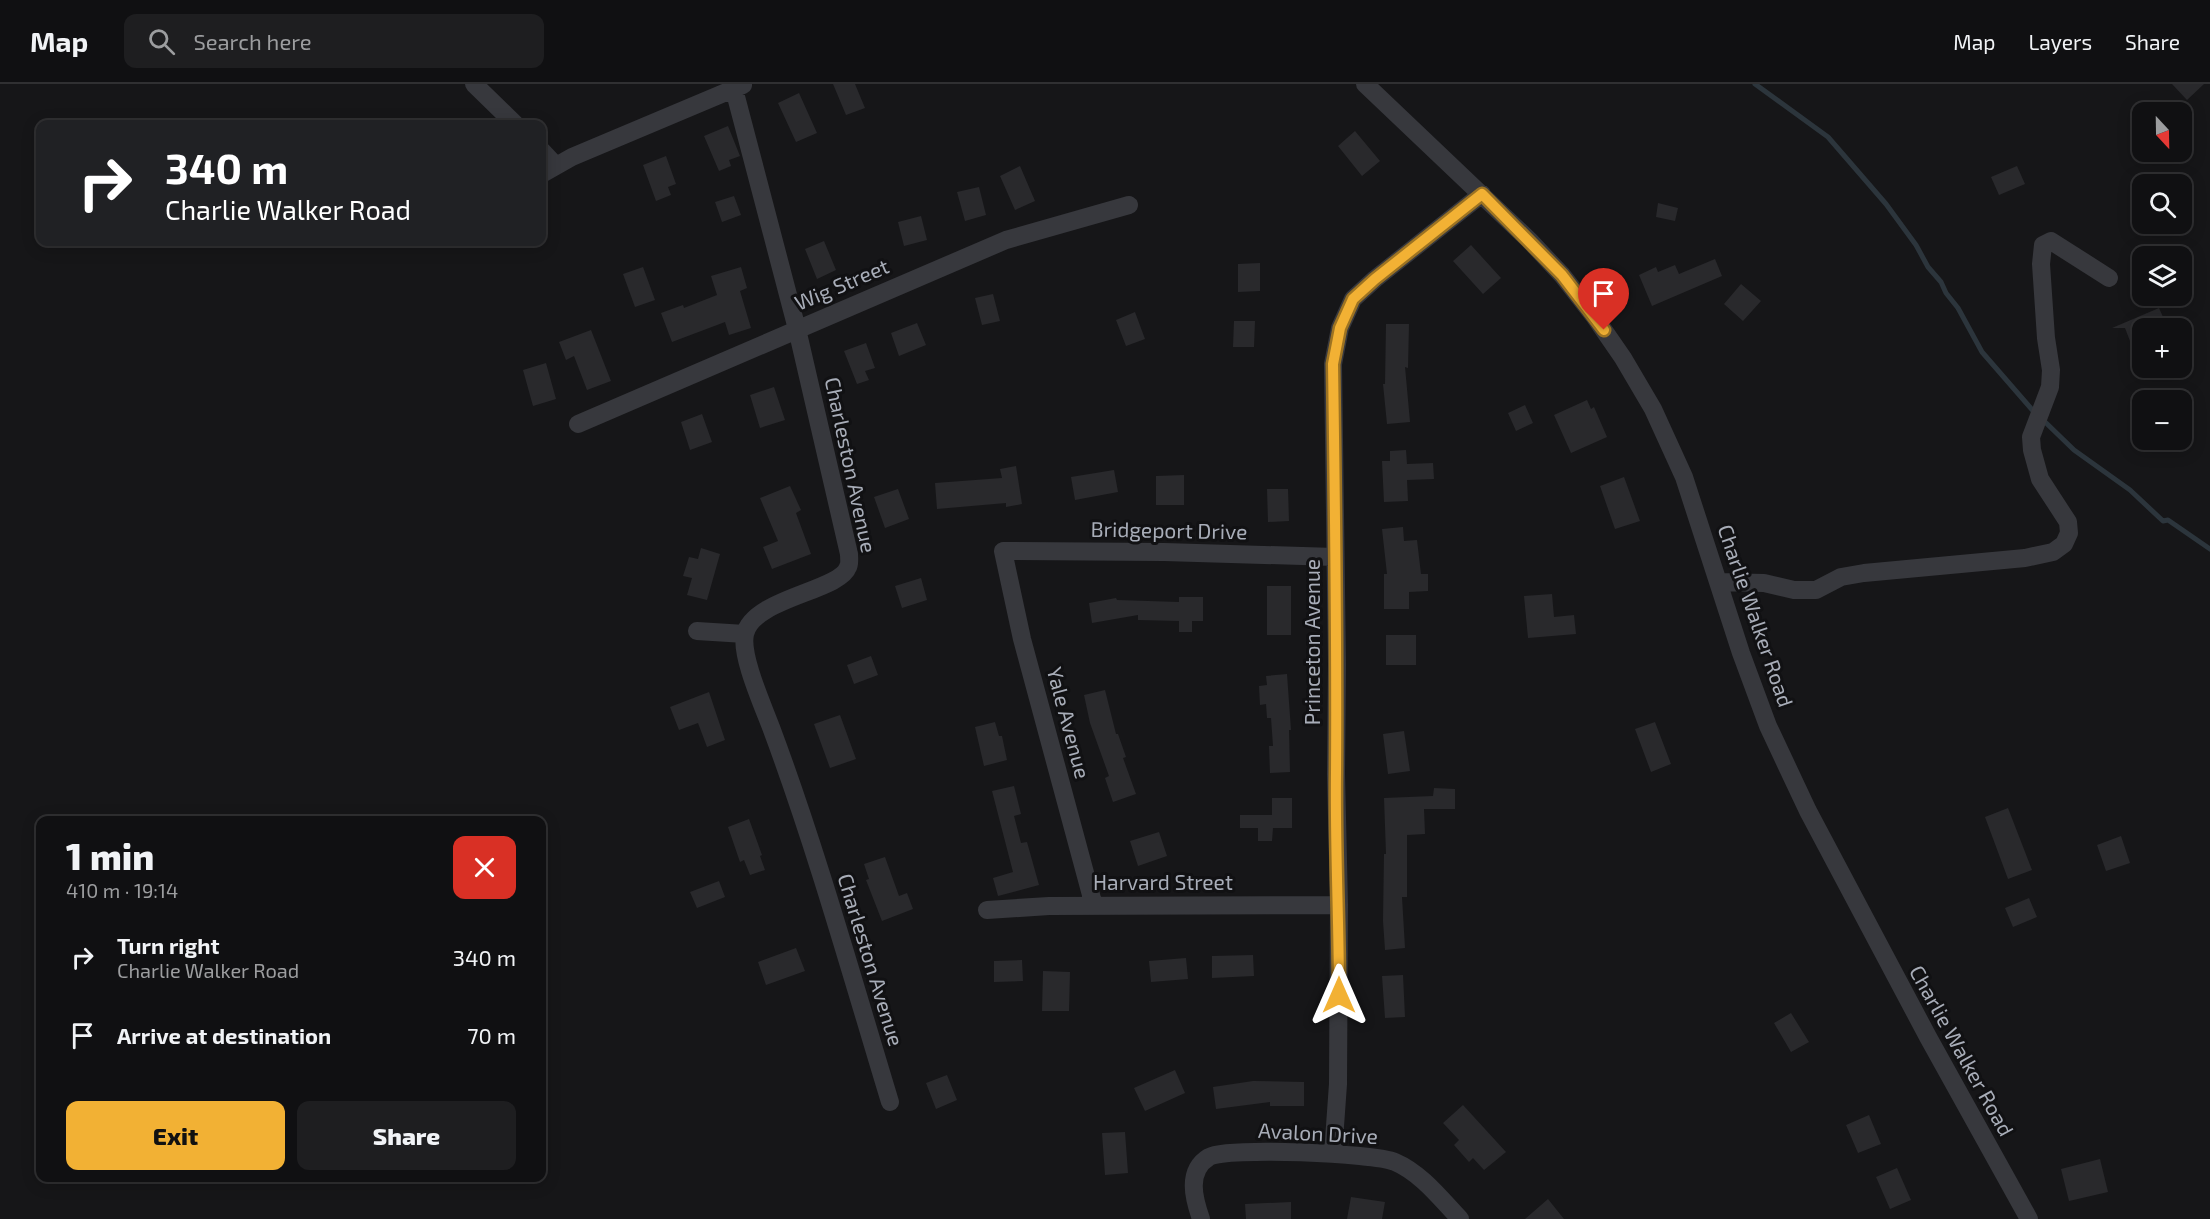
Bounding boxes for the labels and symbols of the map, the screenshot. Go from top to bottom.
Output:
north arrow [2132,102,2192,162]
street label: Wig Street [791,253,892,315]
pin [1578,268,1629,330]
street label: Charleston Avenue [821,375,882,555]
street label: Bridgeport Drive [1090,516,1248,543]
street label: Charlie Walker Road [1713,521,1799,710]
street label: Princeton Avenue [1299,559,1324,725]
street label: Yale Avenue [1043,664,1096,781]
street label: Harvard Street [1093,869,1233,894]
street label: Charleston Avenue [833,870,910,1049]
street label: Charlie Walker Road [1905,961,2020,1140]
position arrow [1307,963,1371,1027]
street label: Avalon Drive [1257,1117,1379,1148]

